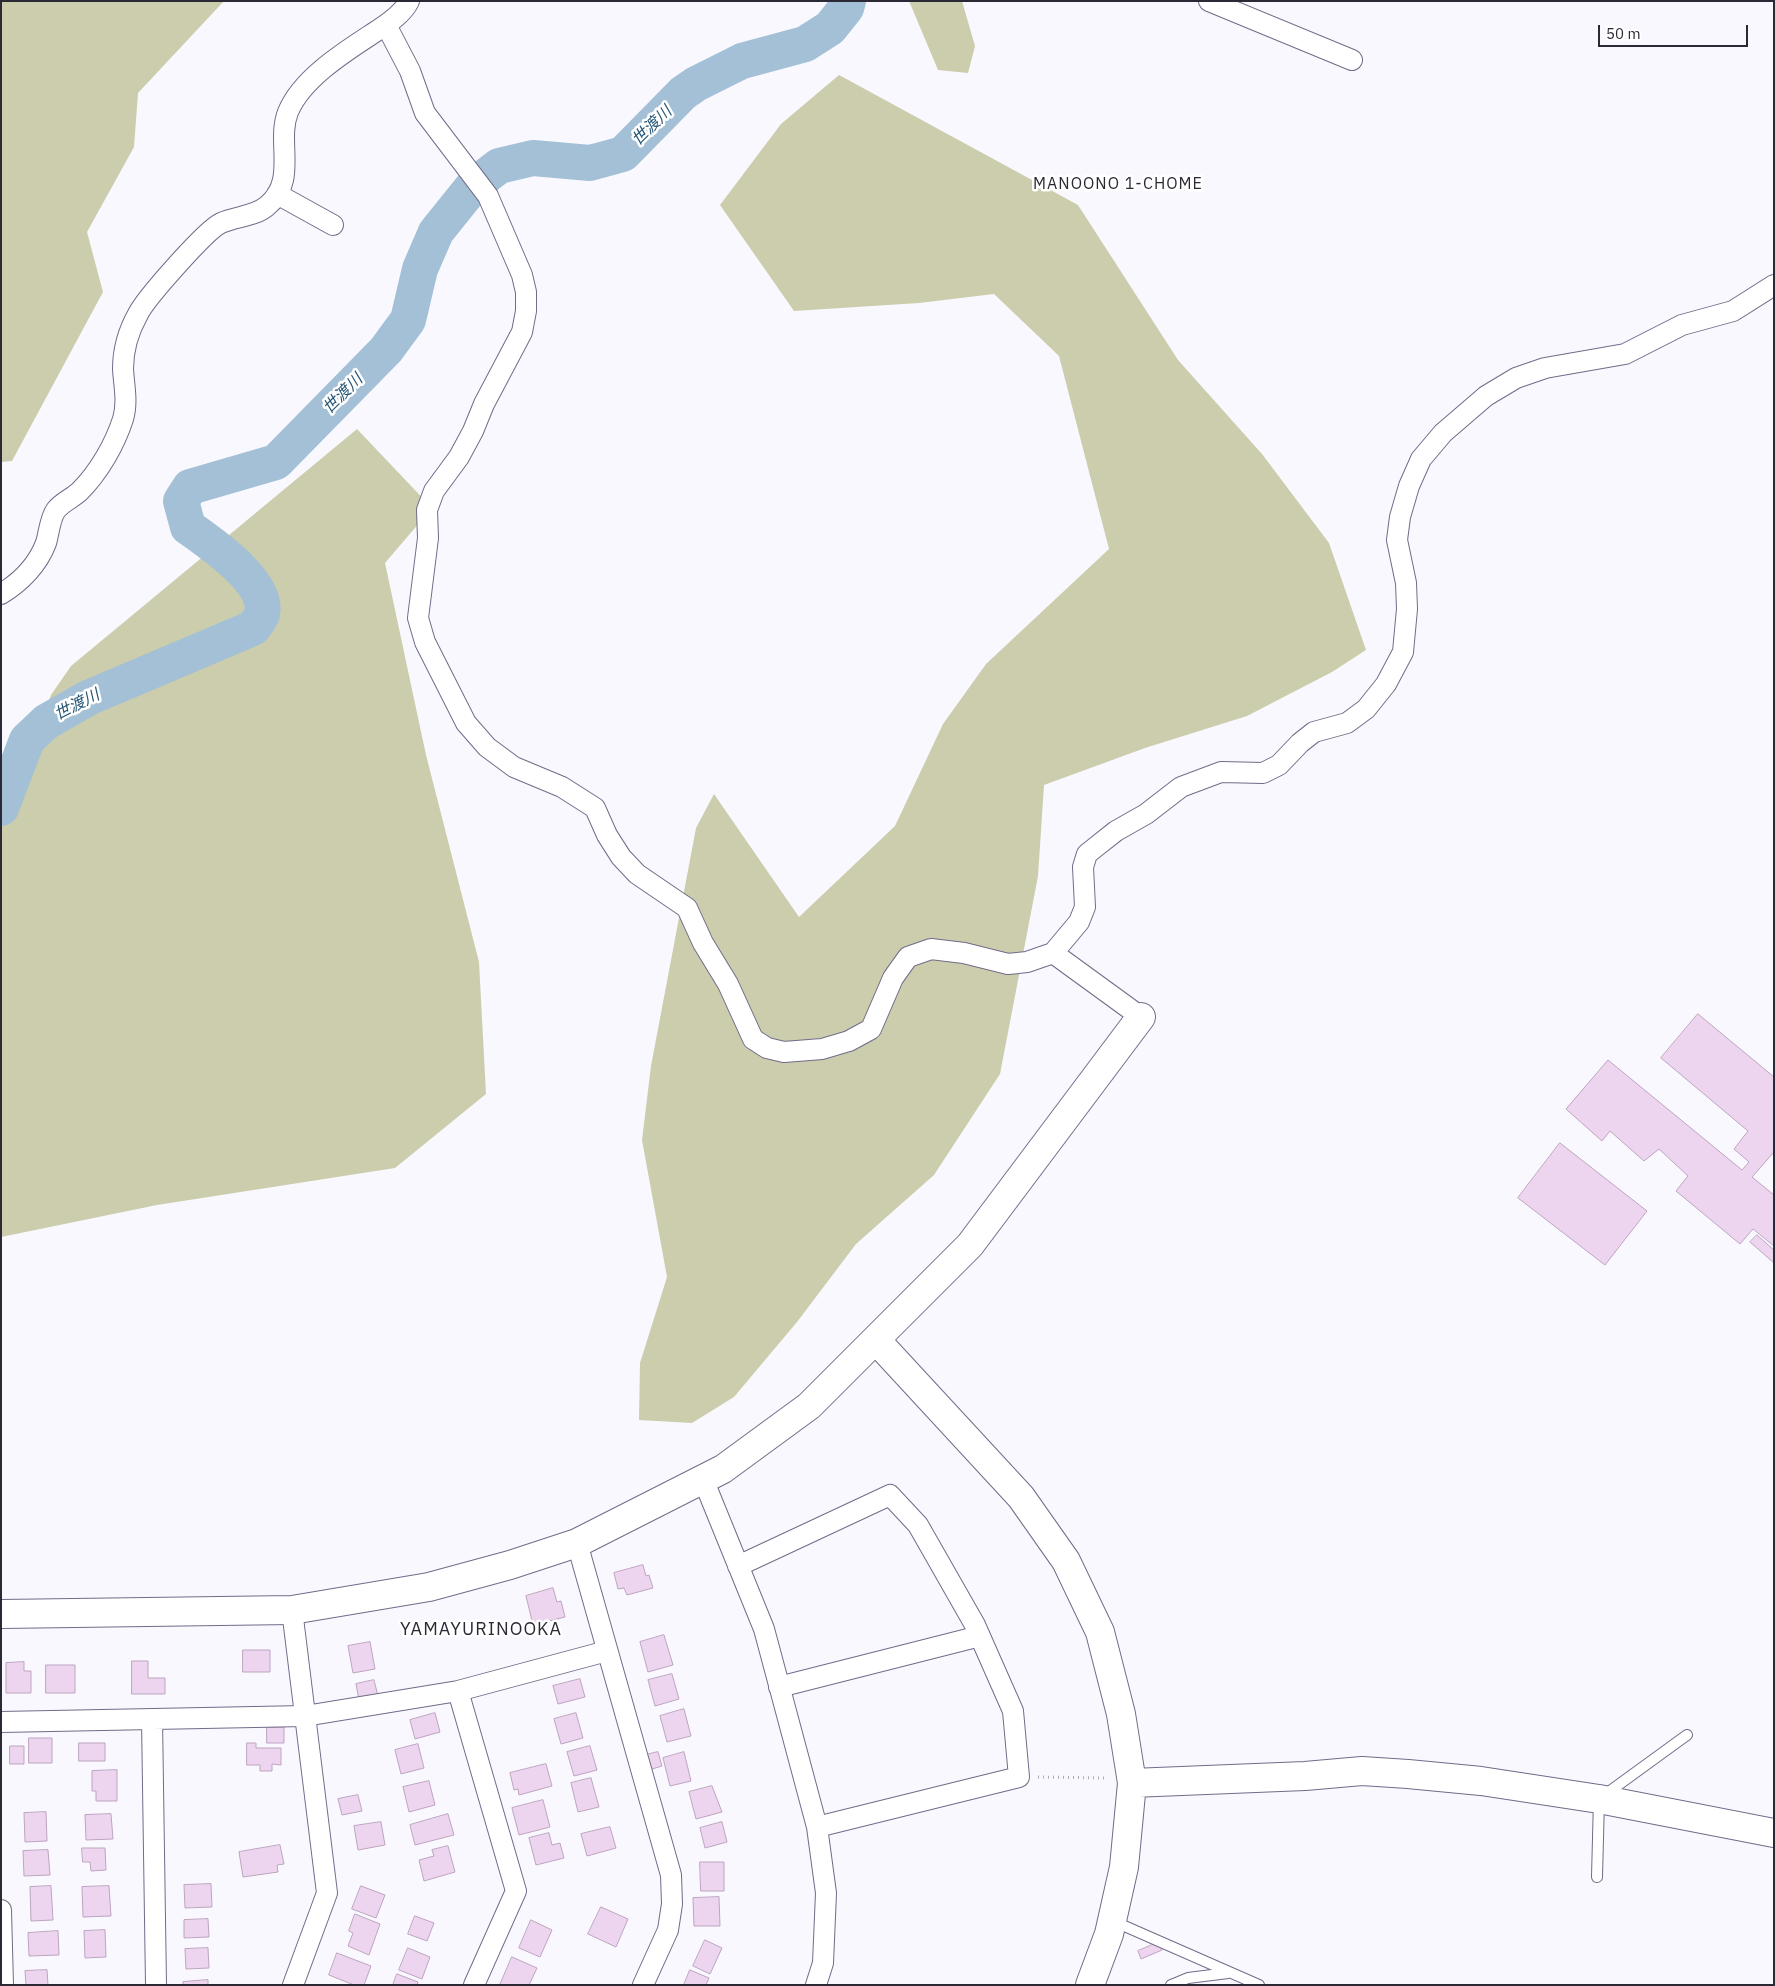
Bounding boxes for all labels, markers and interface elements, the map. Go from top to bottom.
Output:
scale bar [1600,15,1750,47]
text: 50 m [1606,24,1641,43]
water label: 世渡川 [628,102,676,150]
district label: MANOONO 1-CHOME [1031,174,1205,194]
water label: 世渡川 [319,370,367,418]
water label: 世渡川 [51,686,103,724]
district label: YAMAYURINOOKA [398,1619,564,1641]

